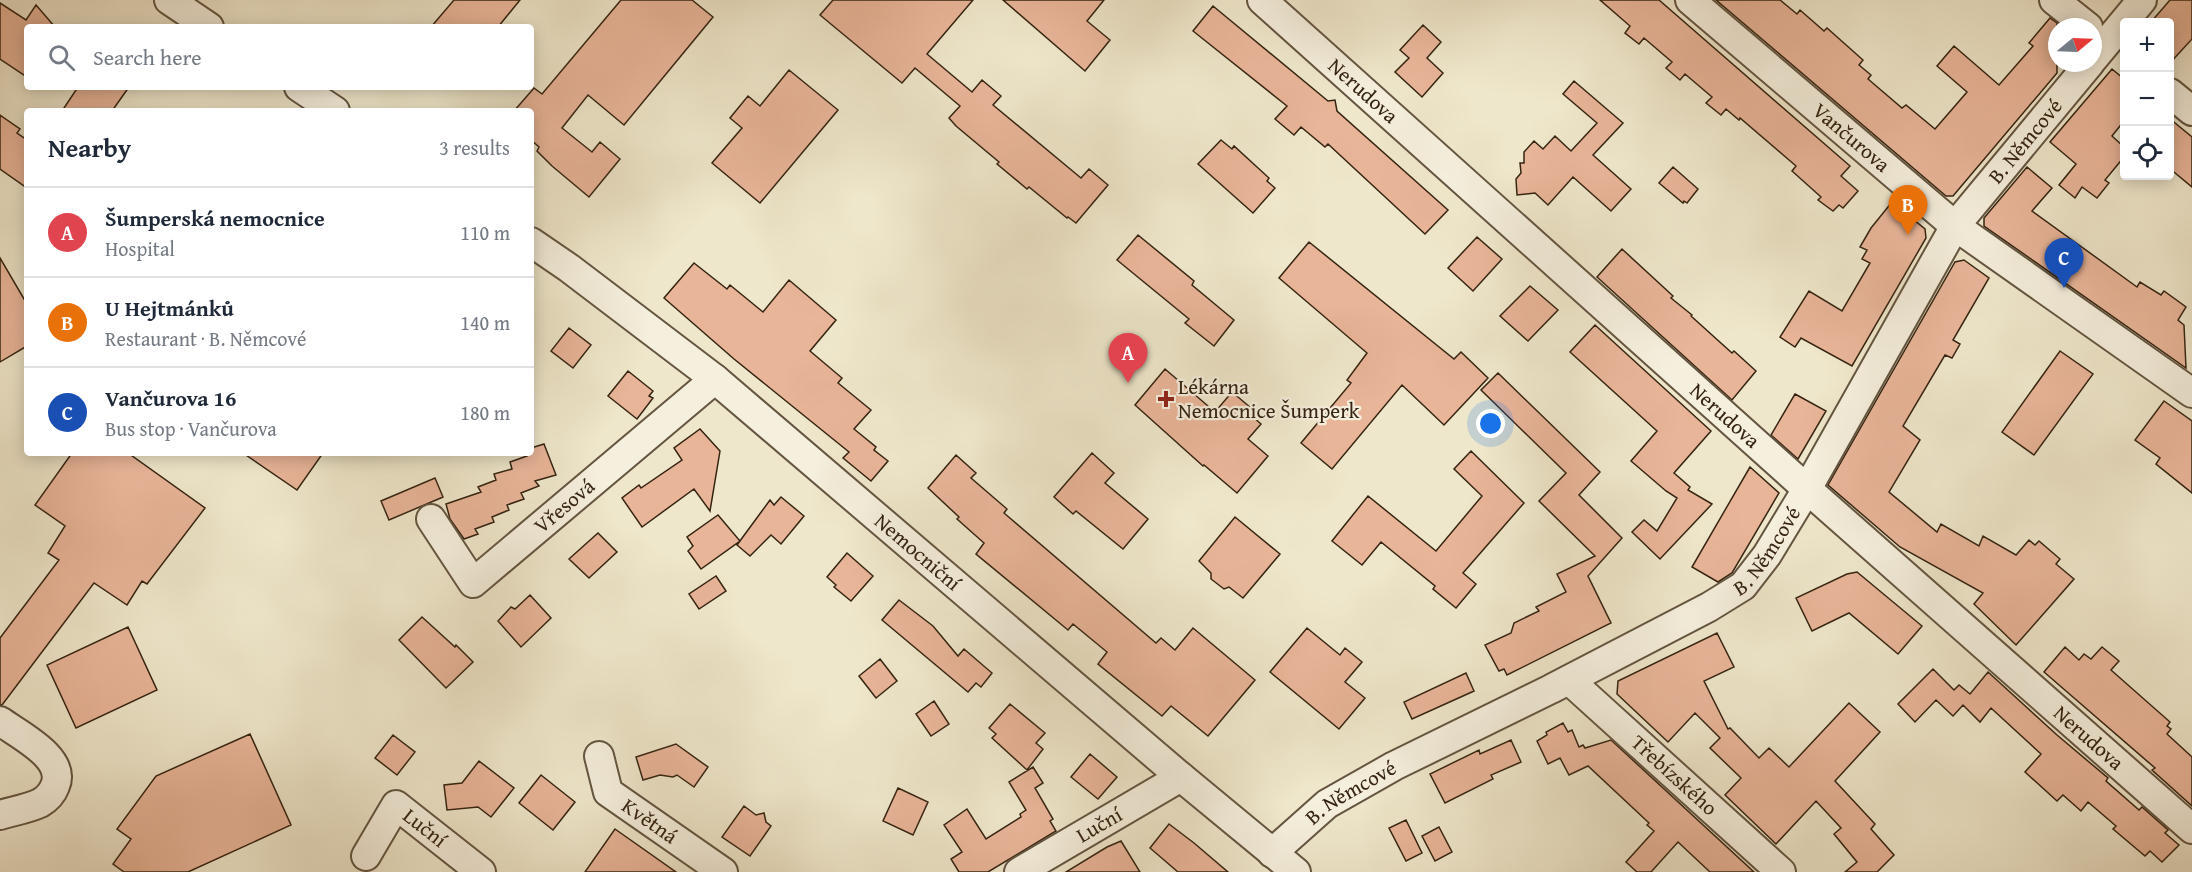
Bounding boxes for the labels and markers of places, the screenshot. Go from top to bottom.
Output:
pin: B [1888,186,1928,235]
pin: C [2044,238,2084,288]
pin: A [1108,334,1148,383]
place label: Lékárna Nemocnice Šumperk [1178,371,1360,426]
marker: Lékárna Nemocnice Šumperk [1159,392,1173,406]

